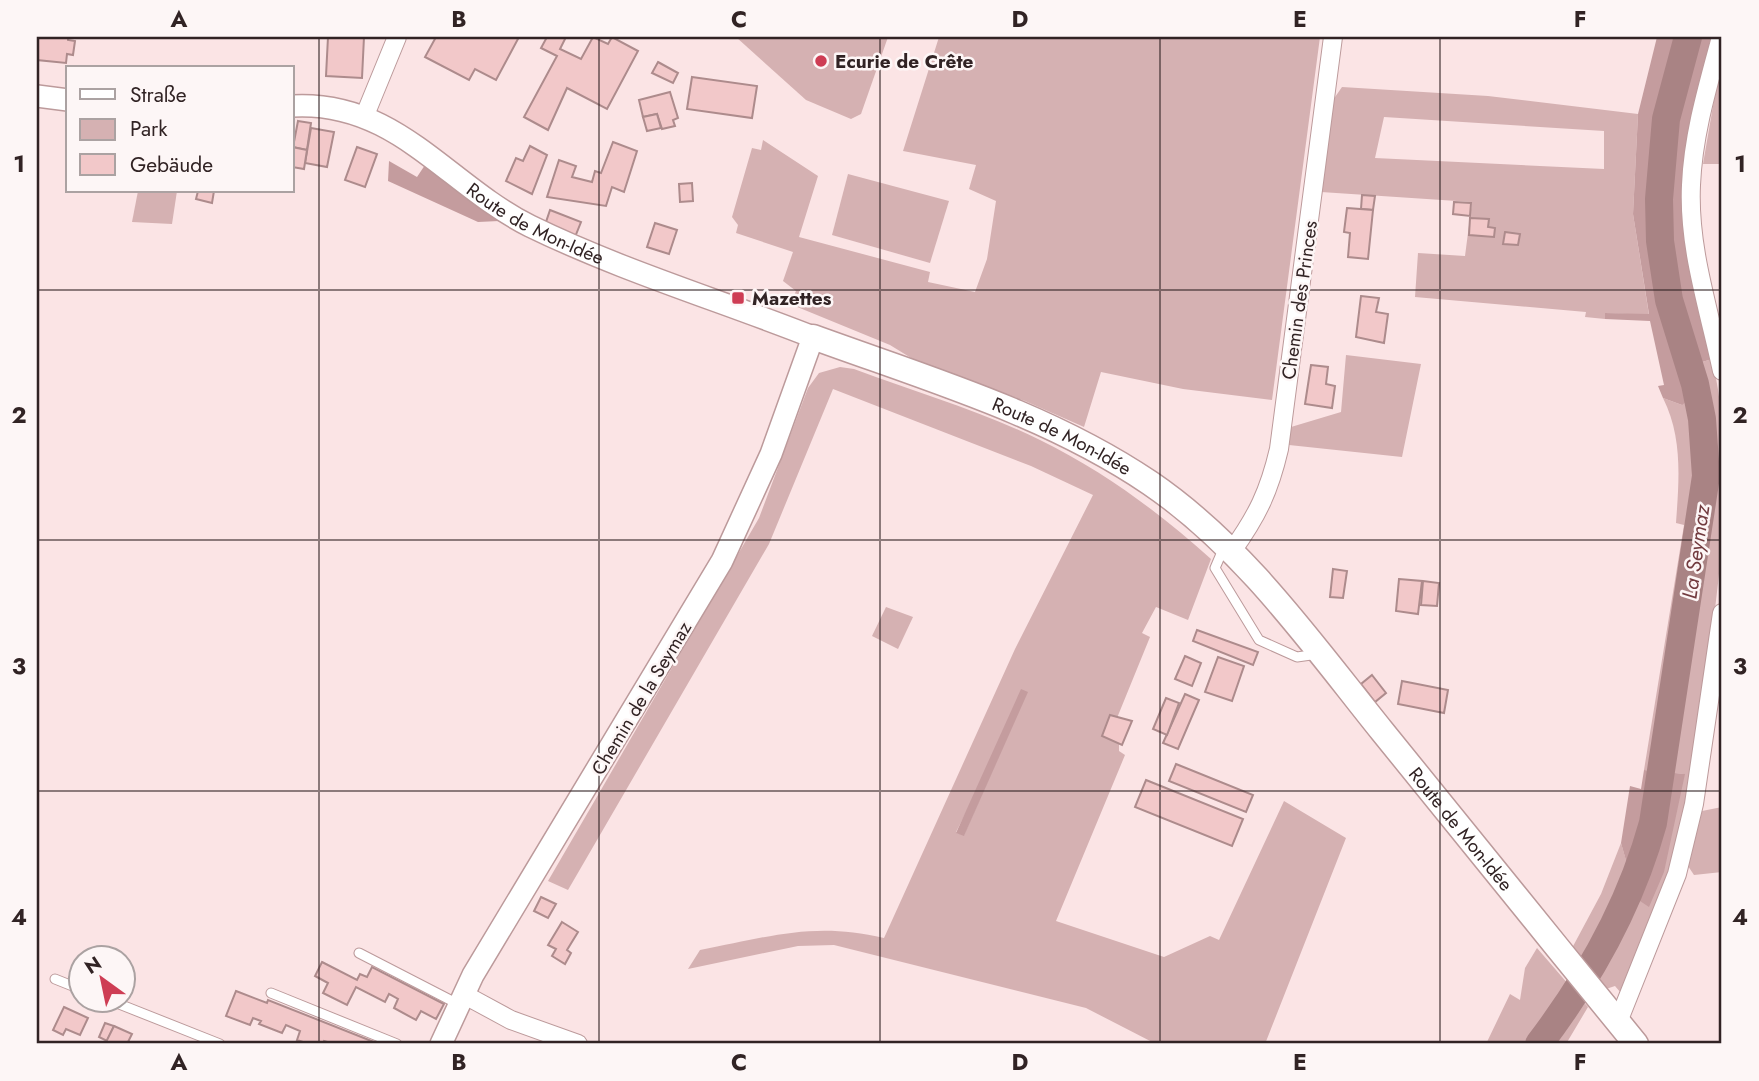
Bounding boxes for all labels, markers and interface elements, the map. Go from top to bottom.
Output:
text: A [170,2,188,36]
text: B [451,2,467,36]
text: C [731,2,747,36]
text: D [1012,2,1029,36]
text: E [1293,2,1307,36]
text: F [1574,2,1586,36]
place label: Ecurie de Crête [835,48,973,75]
marker: Ecurie de Crête [813,53,829,69]
legend [66,66,294,192]
text: Straße [130,80,187,110]
text: Park [130,114,168,144]
text: 1 [13,147,25,181]
text: 1 [1734,147,1746,181]
text: Gebäude [130,150,213,180]
street label: Route de Mon-Idée [461,176,608,271]
street label: Chemin des Princes [1275,219,1324,381]
place label: Mazettes [752,285,832,312]
marker: Mazettes [730,290,746,306]
street label: Route de Mon-Idée [988,391,1137,482]
text: 2 [11,398,27,432]
text: 2 [1732,398,1748,432]
water label: La Seymaz [1675,502,1718,601]
street label: Chemin de la Seymaz [585,616,698,780]
text: 3 [12,649,26,683]
text: 3 [1733,649,1747,683]
street label: Route de Mon-Idée [1402,761,1519,897]
text: 4 [11,900,27,934]
text: 4 [1732,900,1748,934]
north arrow [66,944,136,1014]
text: N [79,950,107,981]
text: A [170,1045,188,1079]
text: B [451,1045,467,1079]
text: C [731,1045,747,1079]
text: D [1012,1045,1029,1079]
text: E [1293,1045,1307,1079]
text: F [1574,1045,1586,1079]

